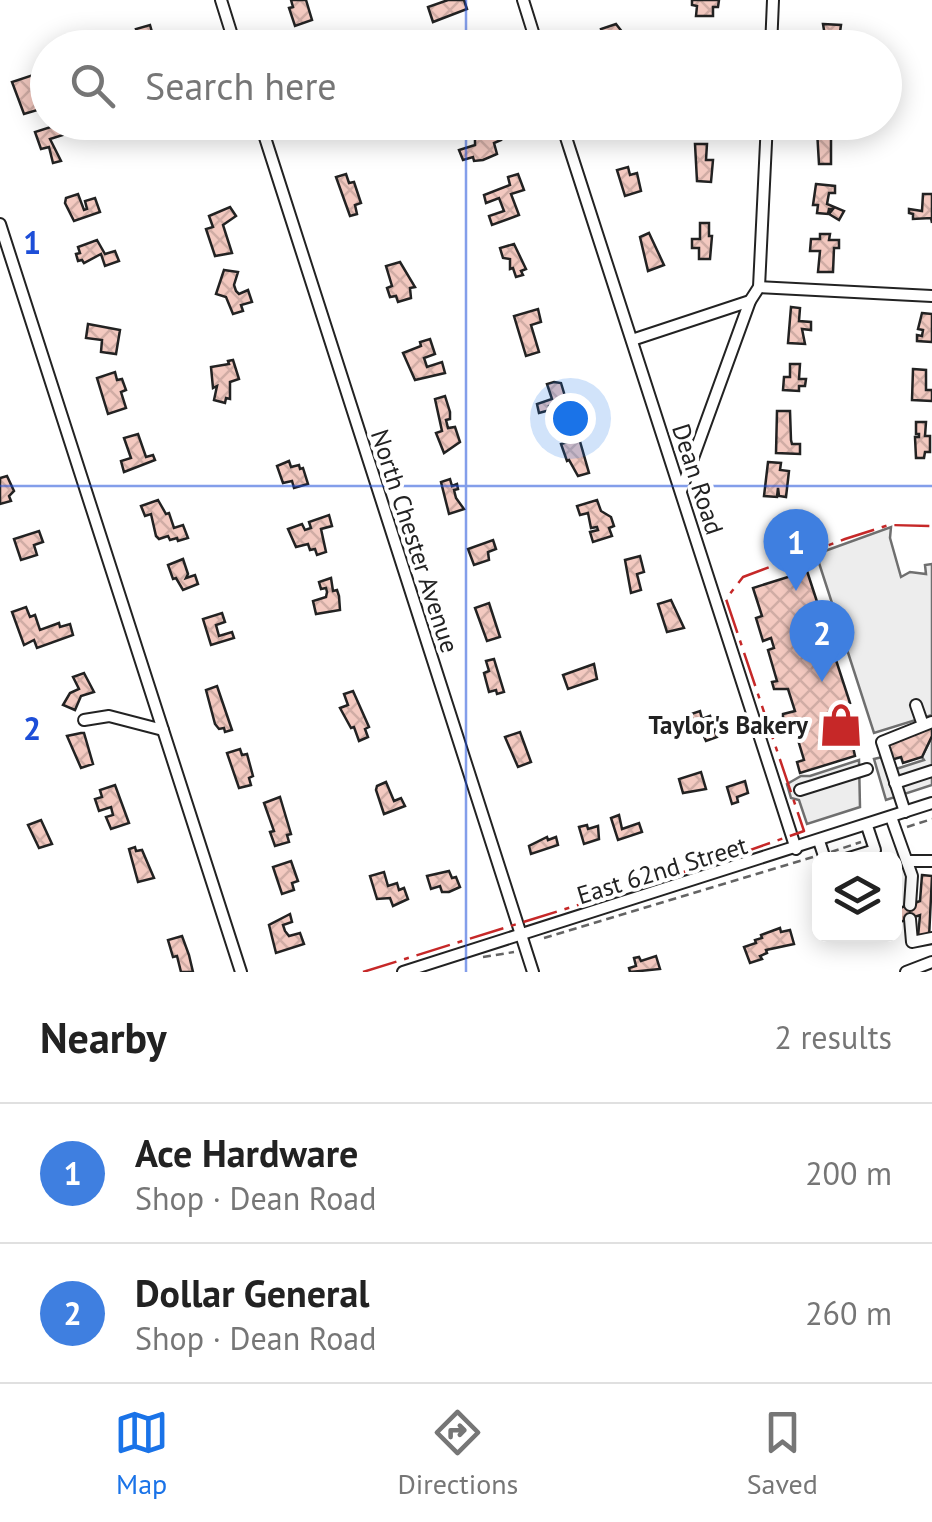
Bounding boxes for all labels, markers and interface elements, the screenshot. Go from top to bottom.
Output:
search box [30,30,902,140]
icon: search [65,58,120,113]
text: Search here [145,61,337,110]
text: 1 [23,221,41,263]
your location [545,393,596,444]
street label: Dean Road [665,419,731,539]
street label: North Chester Avenue [364,425,466,657]
pin: 1 [764,508,828,591]
pin: 2 [790,600,854,682]
shop icon: Taylor's Bakery [817,701,865,749]
text: 2 [23,707,41,749]
place label: Taylor's Bakery [649,709,809,741]
street label: East 62nd Street [573,829,752,911]
map controls [812,852,902,942]
button: layers [812,852,902,942]
text: Nearby [40,1010,167,1065]
text: 2 results [774,1016,892,1058]
text: Ace Hardware [135,1128,358,1177]
text: 1 [63,1152,82,1194]
text: 200 m [805,1152,892,1194]
text: Shop · Dean Road [135,1177,376,1219]
text: Dollar General [135,1268,369,1317]
text: 2 [63,1292,82,1334]
text: 260 m [805,1292,892,1334]
text: Shop · Dean Road [135,1317,376,1359]
tab: Map [114,1405,169,1502]
tab: Directions [397,1405,518,1502]
tab: Saved [747,1405,818,1502]

